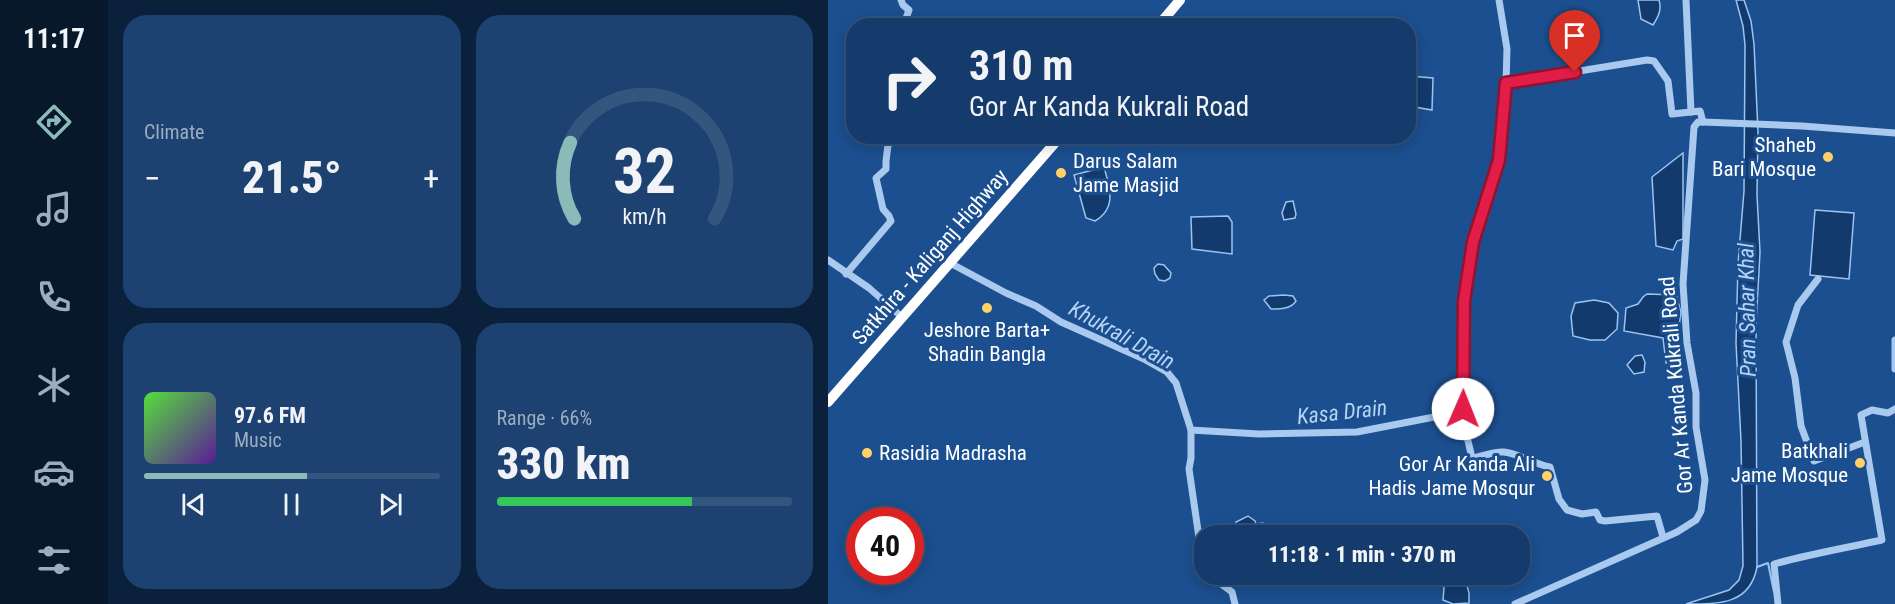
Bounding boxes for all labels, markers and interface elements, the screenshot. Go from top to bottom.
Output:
pin [1549,10,1600,72]
icon: arrive [1558,19,1591,52]
text: 11:17 [23,23,85,55]
text: 310 m [969,41,1074,90]
icon: right [870,42,948,120]
text: Gor Ar Kanda Kukrali Road [969,91,1249,123]
icon: directions [33,101,75,143]
text: Climate [144,120,204,144]
place label: Shaheb Bari Mosque [1712,133,1816,181]
text: 32 [613,135,676,208]
place label: Darus Salam Jame Masjid [1073,149,1179,197]
marker: Shaheb Bari Mosque [1821,150,1835,164]
text: 21.5° [242,151,342,204]
text: − [144,159,161,198]
text: + [423,159,439,198]
street label: Satkhira - Kaliganj Highway [847,164,1013,350]
marker: Darus Salam Jame Masjid [1054,166,1068,180]
icon: music [33,188,75,230]
text: km/h [622,204,666,229]
water label: Pran Sahar Khal [1733,242,1761,377]
street label: Gor Ar Kanda Kukrali Road [1655,275,1697,495]
icon: phone [33,276,75,318]
water label: Khukrali Drain [1065,296,1179,374]
marker: Jeshore Barta+ Shadin Bangla [980,301,994,315]
place label: Jeshore Barta+ Shadin Bangla [924,318,1050,366]
icon: climate [33,364,75,406]
position arrow [1431,377,1495,441]
water label: Kasa Drain [1296,395,1388,429]
text: 97.6 FM [234,403,306,428]
text: Range · 66% [497,406,592,430]
text: Music [234,428,282,452]
text: 330 km [497,437,631,490]
place label: Batkhali Jame Mosque [1731,439,1848,487]
place label: Rasidia Madrasha [879,441,1027,465]
marker: Rasidia Madrasha [860,446,874,460]
icon: car [33,451,75,493]
place label: Gor Ar Kanda Ali Hadis Jame Mosqur [1369,452,1535,500]
marker: Batkhali Jame Mosque [1853,456,1867,470]
marker: Gor Ar Kanda Ali Hadis Jame Mosqur [1540,469,1554,483]
icon: previous [177,488,210,521]
icon: pause [275,488,308,521]
icon: next [374,488,407,521]
speed limit sign: 40 [846,507,924,585]
icon: filters [33,539,75,581]
text: 11:18 · 1 min · 370 m [1268,542,1456,567]

